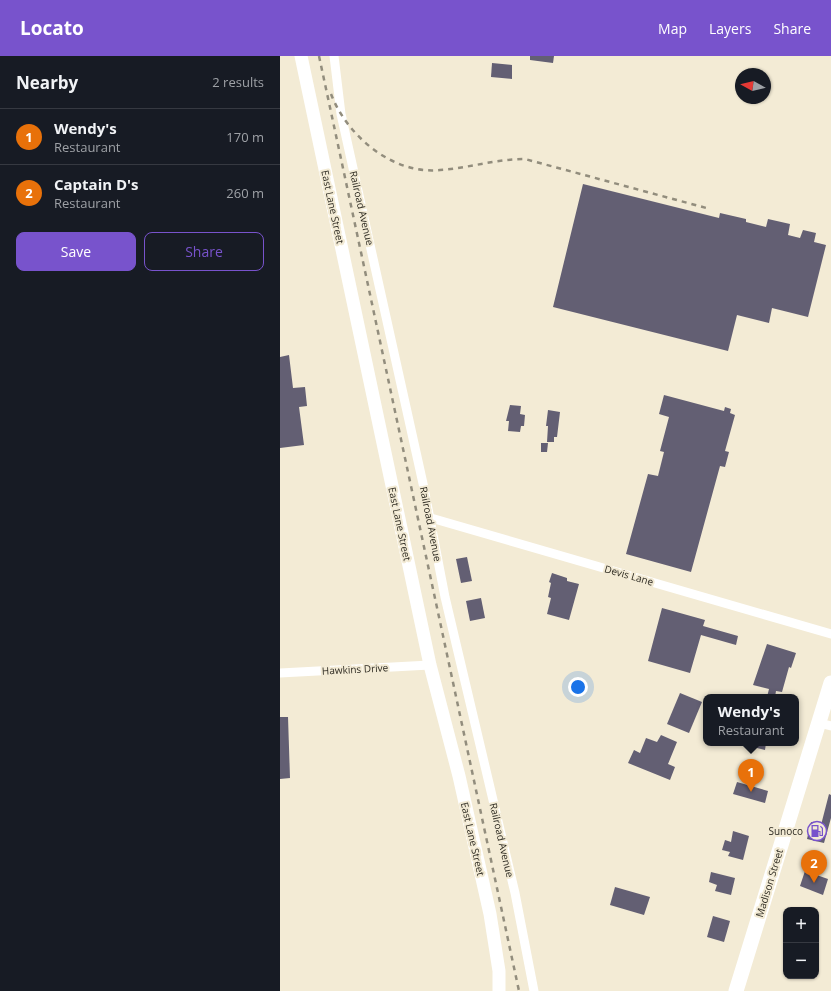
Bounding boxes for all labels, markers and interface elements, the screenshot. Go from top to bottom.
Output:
text: Locato [20,15,84,41]
text: Map [658,19,687,38]
text: Layers [709,19,751,38]
text: Share [773,19,811,38]
north arrow [735,68,771,104]
text: Nearby [16,71,78,94]
text: 2 results [212,73,264,91]
text: Wendy's [54,118,117,138]
text: 1 [25,128,33,146]
text: 170 m [226,128,264,146]
text: Restaurant [54,138,121,156]
street label: East Lane Street [318,169,348,246]
street label: Railroad Avenue [347,169,377,247]
text: Captain D's [54,174,139,194]
text: 2 [25,184,33,202]
text: 260 m [226,184,264,202]
text: Restaurant [54,194,121,212]
button: Save [16,232,136,271]
button: Share [144,232,264,271]
street label: Railroad Avenue [417,485,445,563]
street label: East Lane Street [385,486,415,563]
street label: Devis Lane [603,561,655,589]
street label: Hawkins Drive [321,660,389,678]
your location [568,677,588,697]
popup [703,694,799,746]
text: Wendy's [718,701,780,721]
text: Restaurant [718,721,784,739]
pin: 1 [738,759,764,792]
street label: East Lane Street [458,801,488,878]
street label: Railroad Avenue [487,801,517,879]
fuel station icon: Sunoco [806,820,828,842]
place label: Sunoco [768,824,803,838]
street label: Madison Street [752,847,786,919]
pin: 2 [801,850,827,883]
map controls [783,907,819,979]
button: + [783,907,819,943]
button: − [783,943,819,979]

